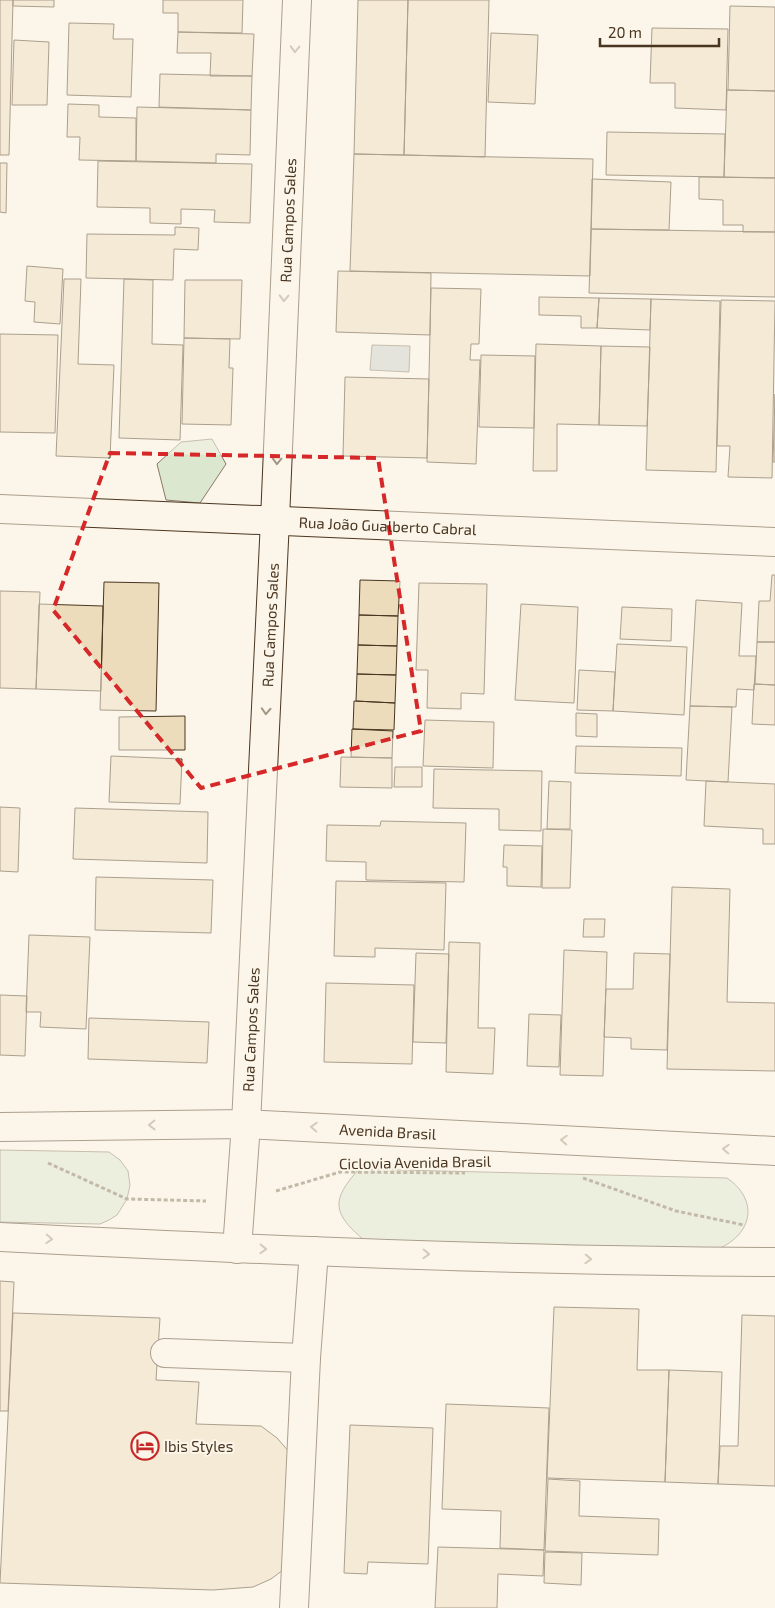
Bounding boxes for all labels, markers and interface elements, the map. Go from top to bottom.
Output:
scale bar [600,15,719,47]
text: 20 m [608,23,642,41]
one-way arrow [289,45,300,53]
street label: Rua Campos Sales [276,158,299,283]
one-way arrow [279,295,290,303]
one-way arrow [272,457,283,465]
street label: Rua João Gualberto Cabral [298,513,477,538]
street label: Rua Campos Sales [258,562,282,687]
one-way arrow [260,707,271,715]
street label: Rua Campos Sales [239,967,263,1092]
one-way arrow [148,1120,156,1130]
street label: Avenida Brasil [339,1120,437,1143]
one-way arrow [310,1122,318,1133]
one-way arrow [560,1135,568,1146]
one-way arrow [722,1143,730,1154]
street label: Ciclovia Avenida Brasil [339,1152,492,1172]
one-way arrow [45,1234,53,1245]
one-way arrow [260,1244,268,1255]
one-way arrow [422,1249,430,1259]
one-way arrow [585,1253,593,1264]
hotel icon: Ibis Styles [130,1431,160,1461]
place label: Ibis Styles [164,1437,233,1455]

